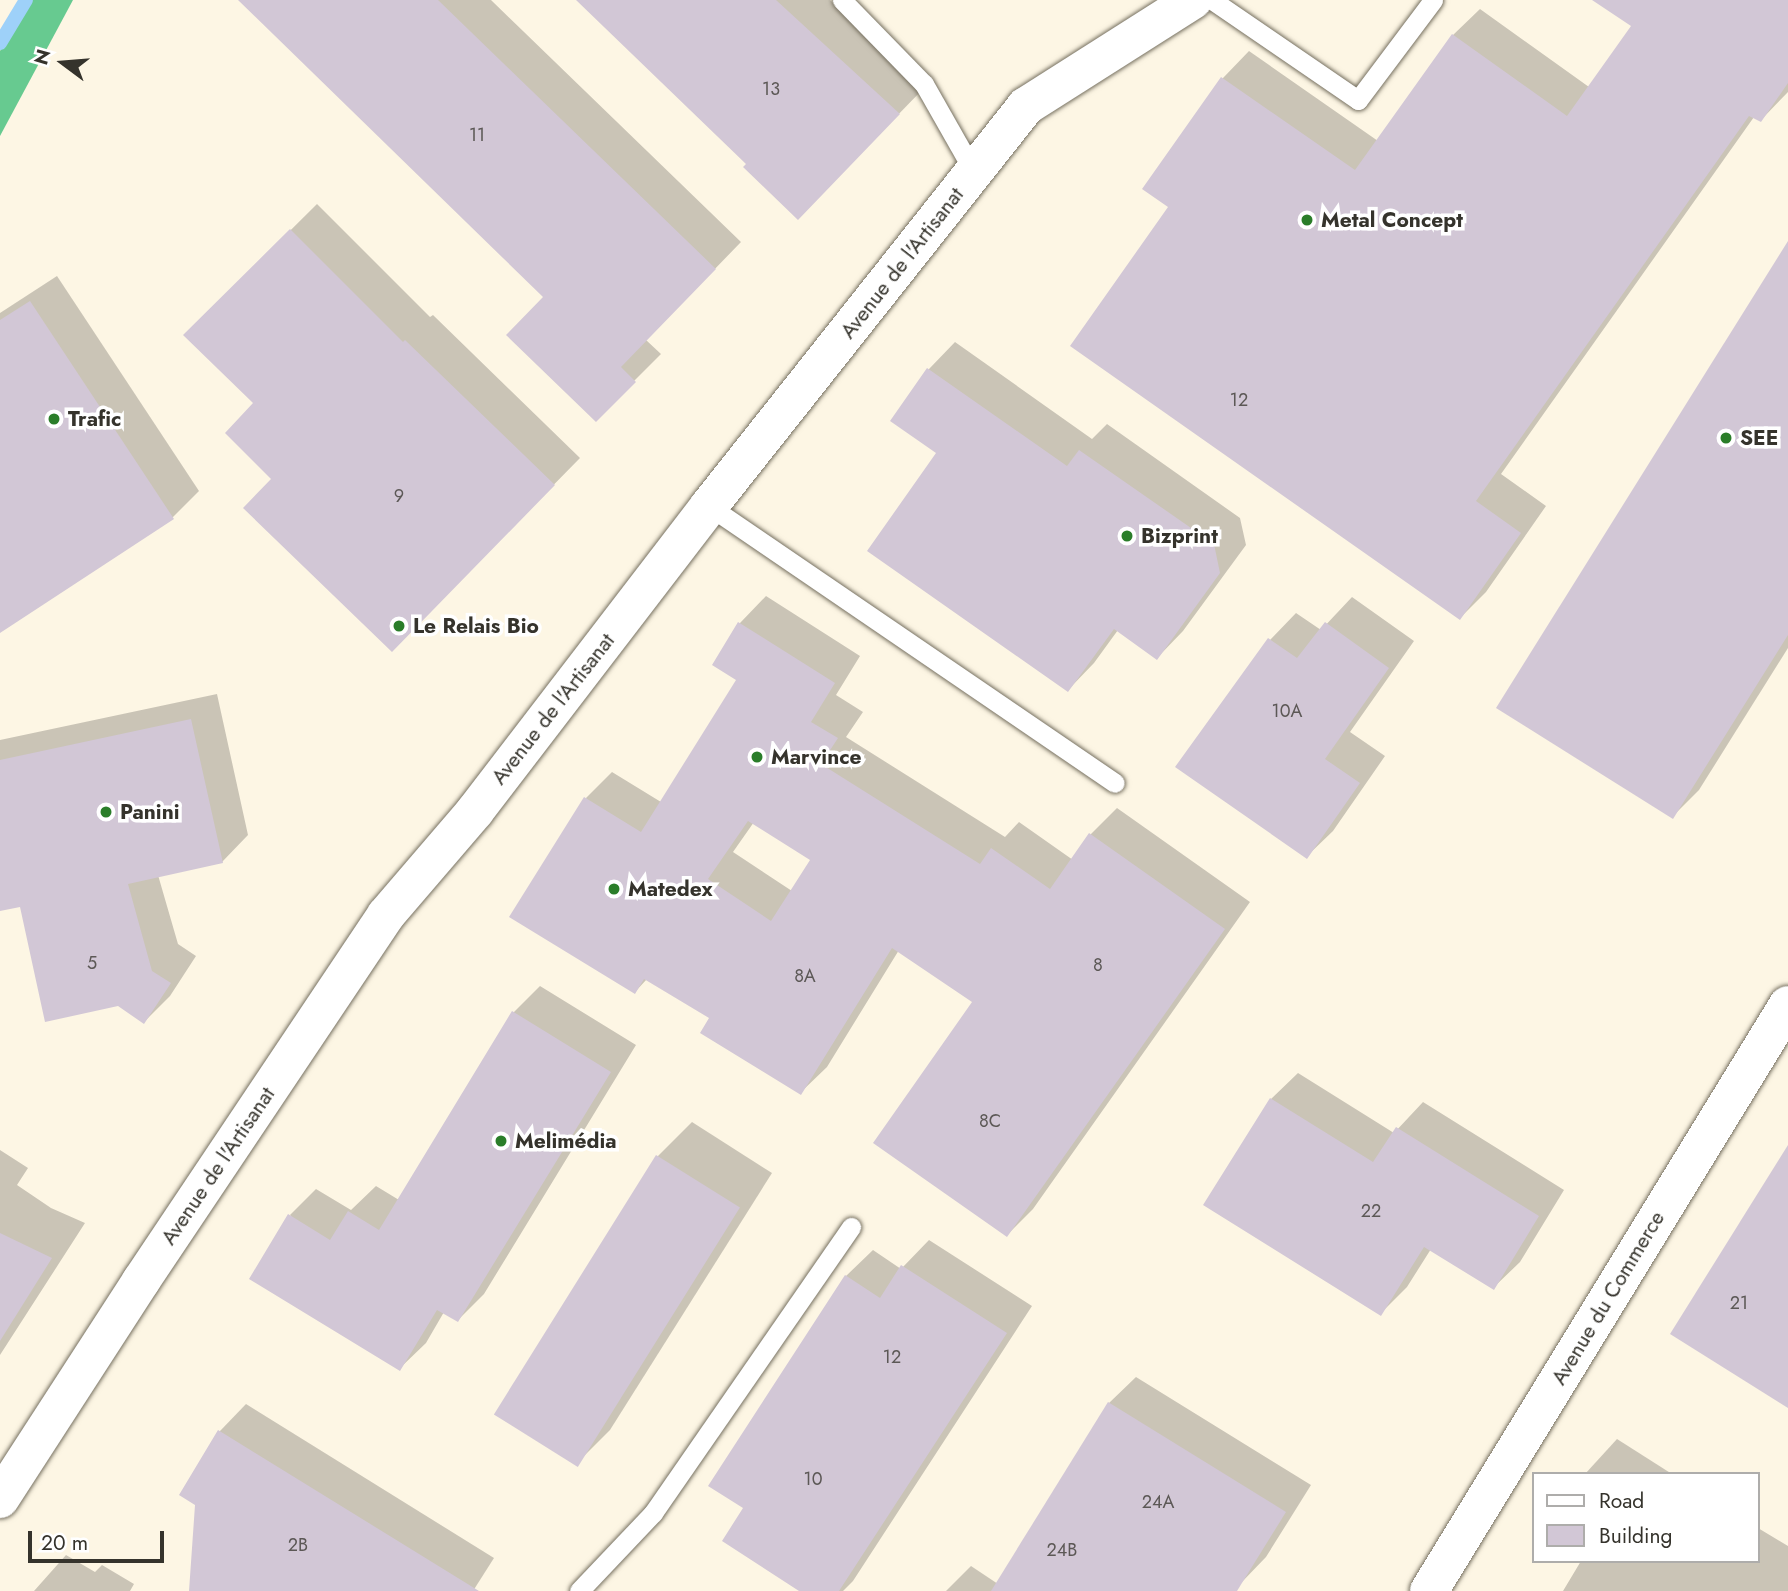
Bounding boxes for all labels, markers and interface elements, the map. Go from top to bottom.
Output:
north arrow [28,28,98,98]
text: N [27,46,57,68]
house number: 13 [762,78,780,100]
house number: 11 [469,124,485,146]
street label: Avenue de l'Artisanat [835,182,969,344]
place label: Metal Concept [1321,207,1463,233]
marker: Metal Concept [1299,212,1315,228]
house number: 12 [1230,389,1248,411]
place label: Trafic [68,406,121,432]
marker: Trafic [46,411,62,427]
place label: SEE [1740,425,1778,451]
marker: SEE [1718,430,1734,446]
house number: 9 [394,485,404,507]
place label: Bizprint [1141,523,1218,549]
marker: Bizprint [1119,528,1135,544]
place label: Le Relais Bio [413,613,539,639]
marker: Le Relais Bio [391,618,407,634]
street label: Avenue de l'Artisanat [486,628,620,790]
house number: 10A [1272,700,1302,722]
place label: Marvince [771,744,862,770]
marker: Marvince [749,749,765,765]
place label: Panini [120,799,180,825]
marker: Panini [98,804,114,820]
place label: Matedex [628,876,713,902]
marker: Matedex [606,881,622,897]
house number: 5 [87,952,97,974]
house number: 8 [1093,954,1103,976]
house number: 8A [794,965,816,987]
street label: Avenue de l'Artisanat [156,1082,280,1250]
house number: 8C [979,1110,1001,1132]
place label: Melimédia [515,1128,617,1154]
marker: Melimédia [493,1133,509,1149]
house number: 22 [1361,1200,1381,1222]
street label: Avenue du Commerce [1546,1207,1670,1389]
house number: 21 [1730,1292,1748,1314]
house number: 12 [883,1346,901,1368]
house number: 10 [804,1468,822,1490]
legend [1532,1472,1760,1563]
text: Road [1599,1486,1644,1516]
house number: 24A [1142,1491,1174,1513]
scale bar [32,1518,168,1562]
text: Building [1599,1521,1672,1551]
text: 20 m [41,1528,88,1558]
house number: 2B [288,1534,308,1556]
house number: 24B [1047,1539,1077,1561]

